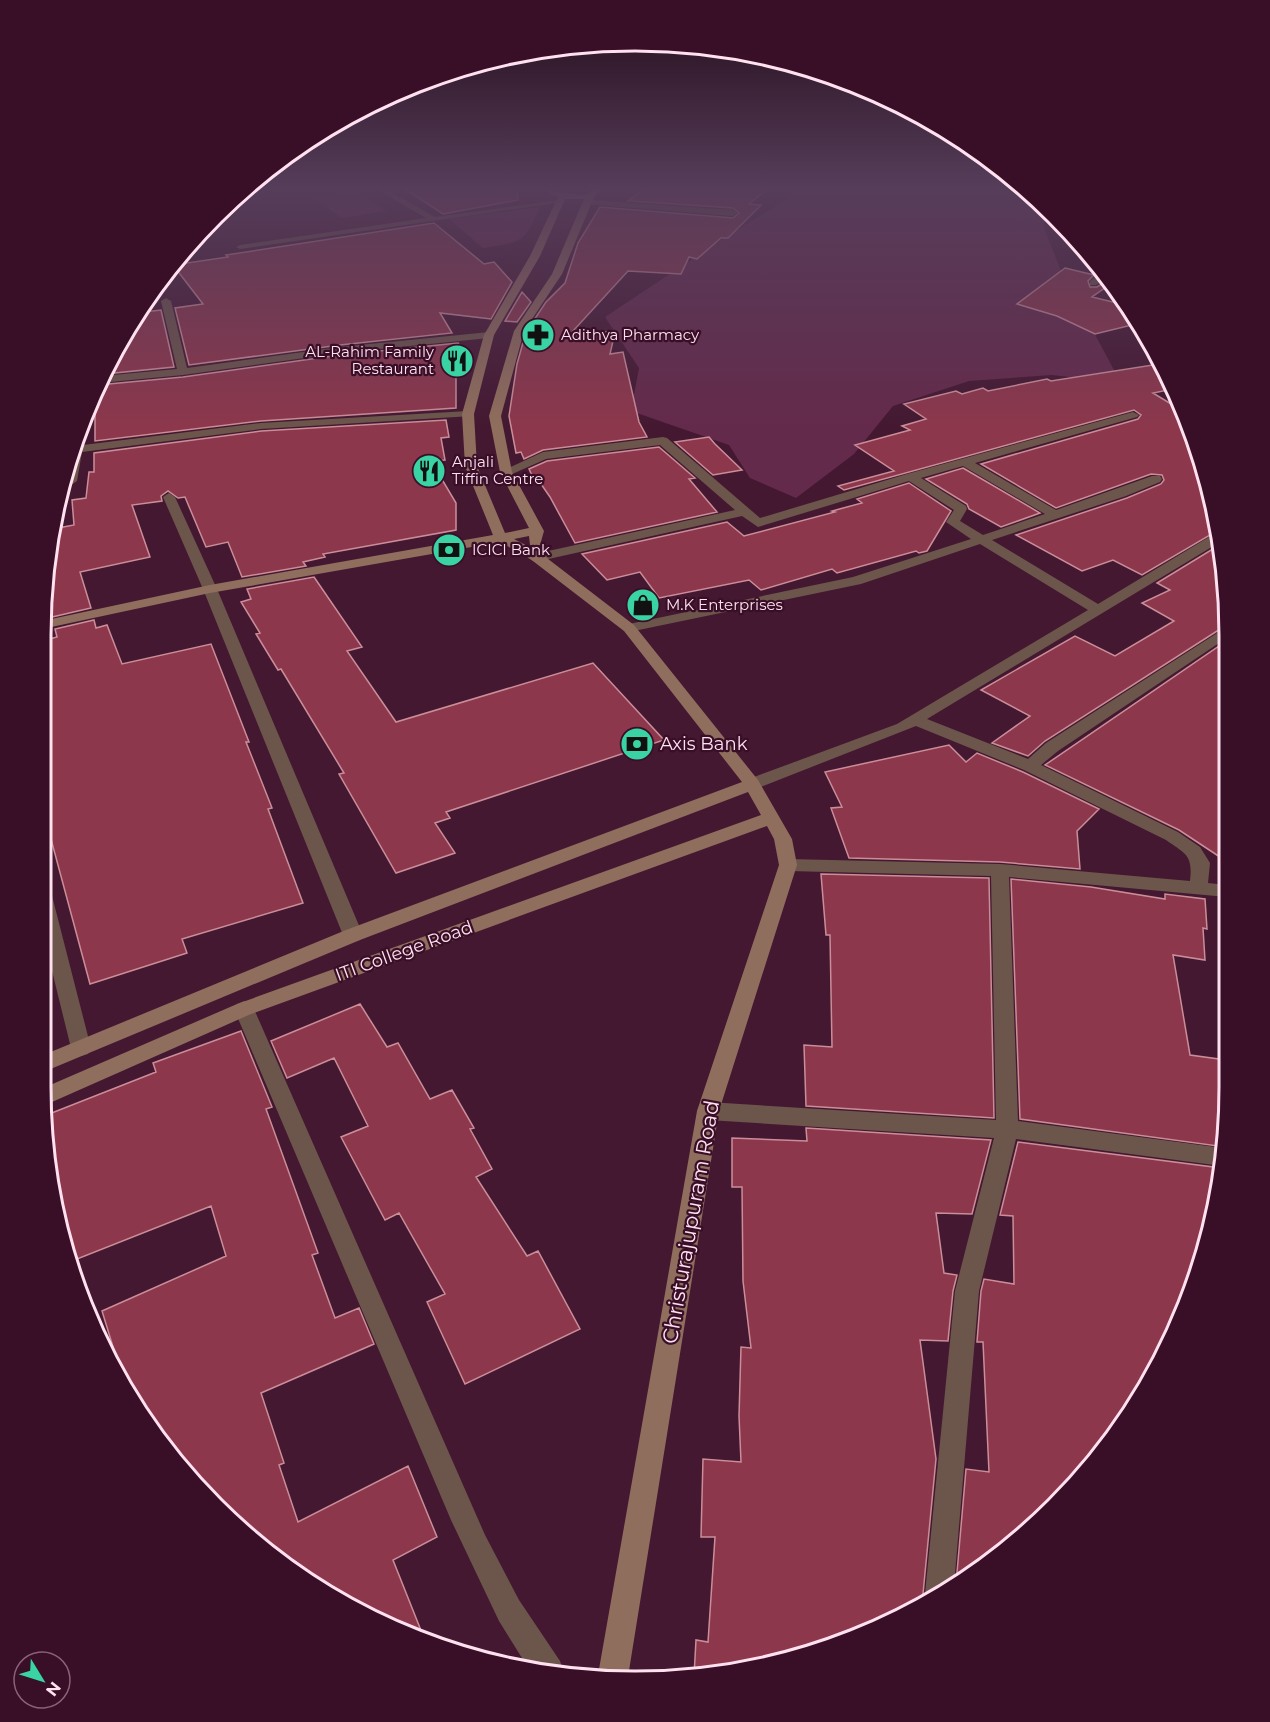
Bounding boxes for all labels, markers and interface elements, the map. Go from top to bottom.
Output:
pharmacy icon: Adithya Pharmacy [520,317,556,353]
place label: Adithya Pharmacy [561,325,700,344]
place label: AL-Rahim Family Restaurant [305,342,435,378]
restaurant icon: AL-Rahim Family Restaurant [439,343,475,379]
place label: Anjali Tiffin Centre [452,452,543,488]
restaurant icon: Anjali Tiffin Centre [411,453,447,489]
bank icon: ICICI Bank [431,532,467,568]
place label: ICICI Bank [472,540,550,559]
shop icon: M.K Enterprises [625,587,661,623]
place label: M.K Enterprises [666,595,783,614]
bank icon: Axis Bank [619,726,655,762]
place label: Axis Bank [660,733,748,755]
street label: ITI College Road [332,916,476,986]
street label: Christurajupuram Road [657,1098,724,1346]
north arrow [12,1650,72,1710]
text: N [42,1678,65,1700]

